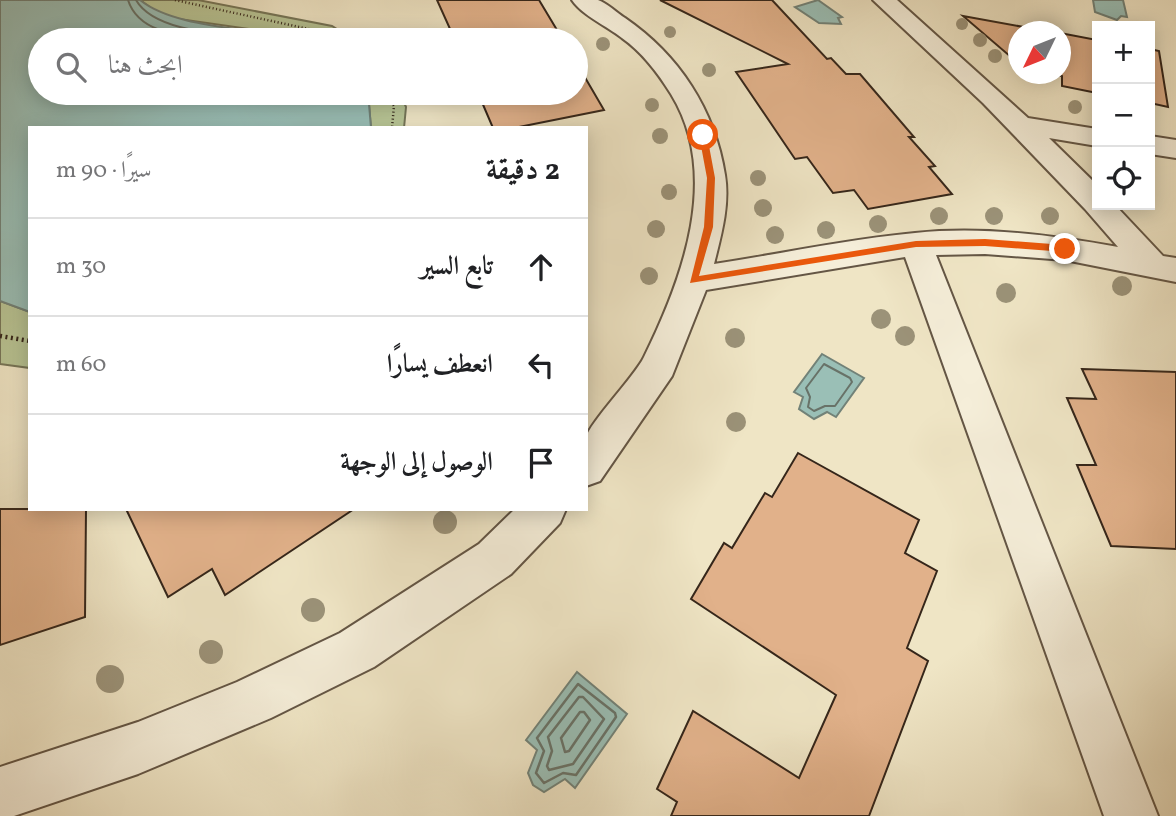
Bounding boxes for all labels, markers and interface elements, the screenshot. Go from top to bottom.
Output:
north arrow [1008,21,1071,84]
map controls [1092,21,1155,210]
button: + [1092,21,1155,84]
search box [28,28,588,105]
icon: search [52,48,90,86]
text: ابحث هنا [108,48,183,84]
button: − [1092,84,1155,147]
route start [687,119,718,150]
button: locate [1092,147,1155,210]
text: 2 دقيقة [486,150,560,192]
text: سيرًا · 90 m [56,155,152,187]
route end [1049,233,1080,264]
icon: ahead [522,248,560,286]
text: تابع السير [420,249,493,285]
text: 30 m [56,251,106,283]
icon: left [522,346,560,384]
text: انعطف يسارًا [387,347,493,383]
text: 60 m [56,349,106,381]
icon: arrive [522,444,560,482]
text: الوصول إلى الوجهة [340,445,493,481]

